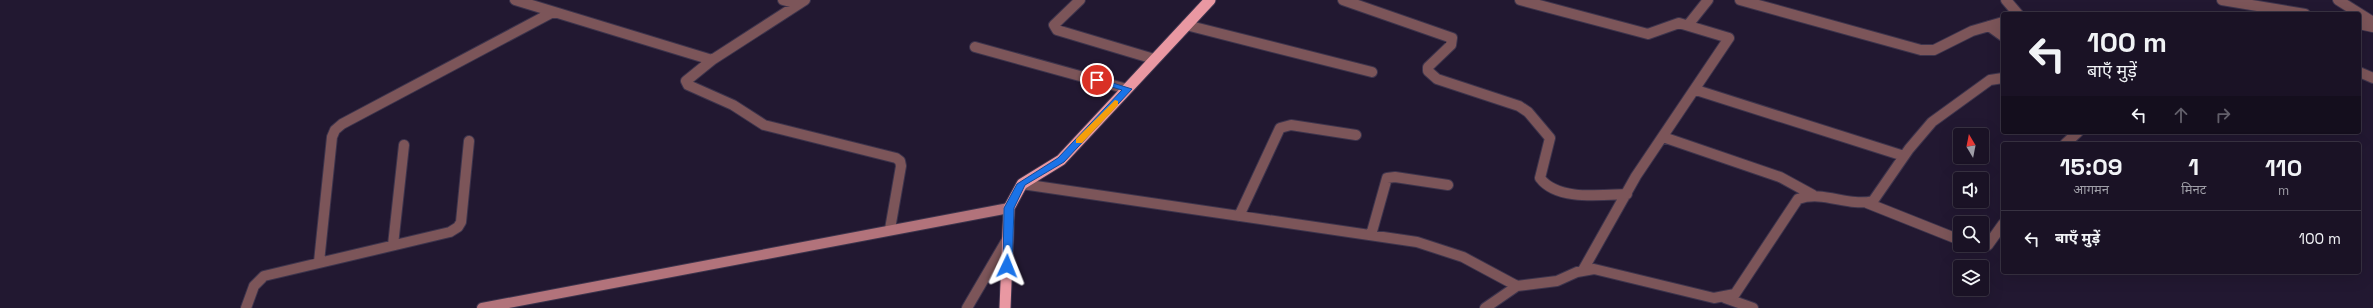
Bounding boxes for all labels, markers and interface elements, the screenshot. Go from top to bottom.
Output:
text: 100 m [2087,24,2167,60]
icon: left [2021,28,2073,80]
text: बाएँ मुड़ें [2087,59,2137,82]
pin [1080,63,1114,97]
icon: arrive [1086,69,1108,91]
icon: left [2128,104,2150,126]
icon: ahead [2170,104,2192,126]
icon: right [2212,104,2234,126]
north arrow [1953,128,1989,164]
map controls [1953,128,1989,296]
text: 15:09 [2060,151,2123,182]
text: 1 [2188,151,2199,182]
text: 110 [2265,152,2302,183]
button: sound [1953,172,1989,208]
text: आगमन [2073,181,2109,198]
text: मिनट [2181,181,2206,198]
text: m [2278,182,2289,199]
button: search [1953,216,1989,252]
icon: left [2021,228,2043,250]
text: बाएँ मुड़ें [2055,228,2100,247]
text: 100 m [2299,229,2341,248]
position arrow [986,245,1028,287]
button: layers [1953,260,1989,296]

